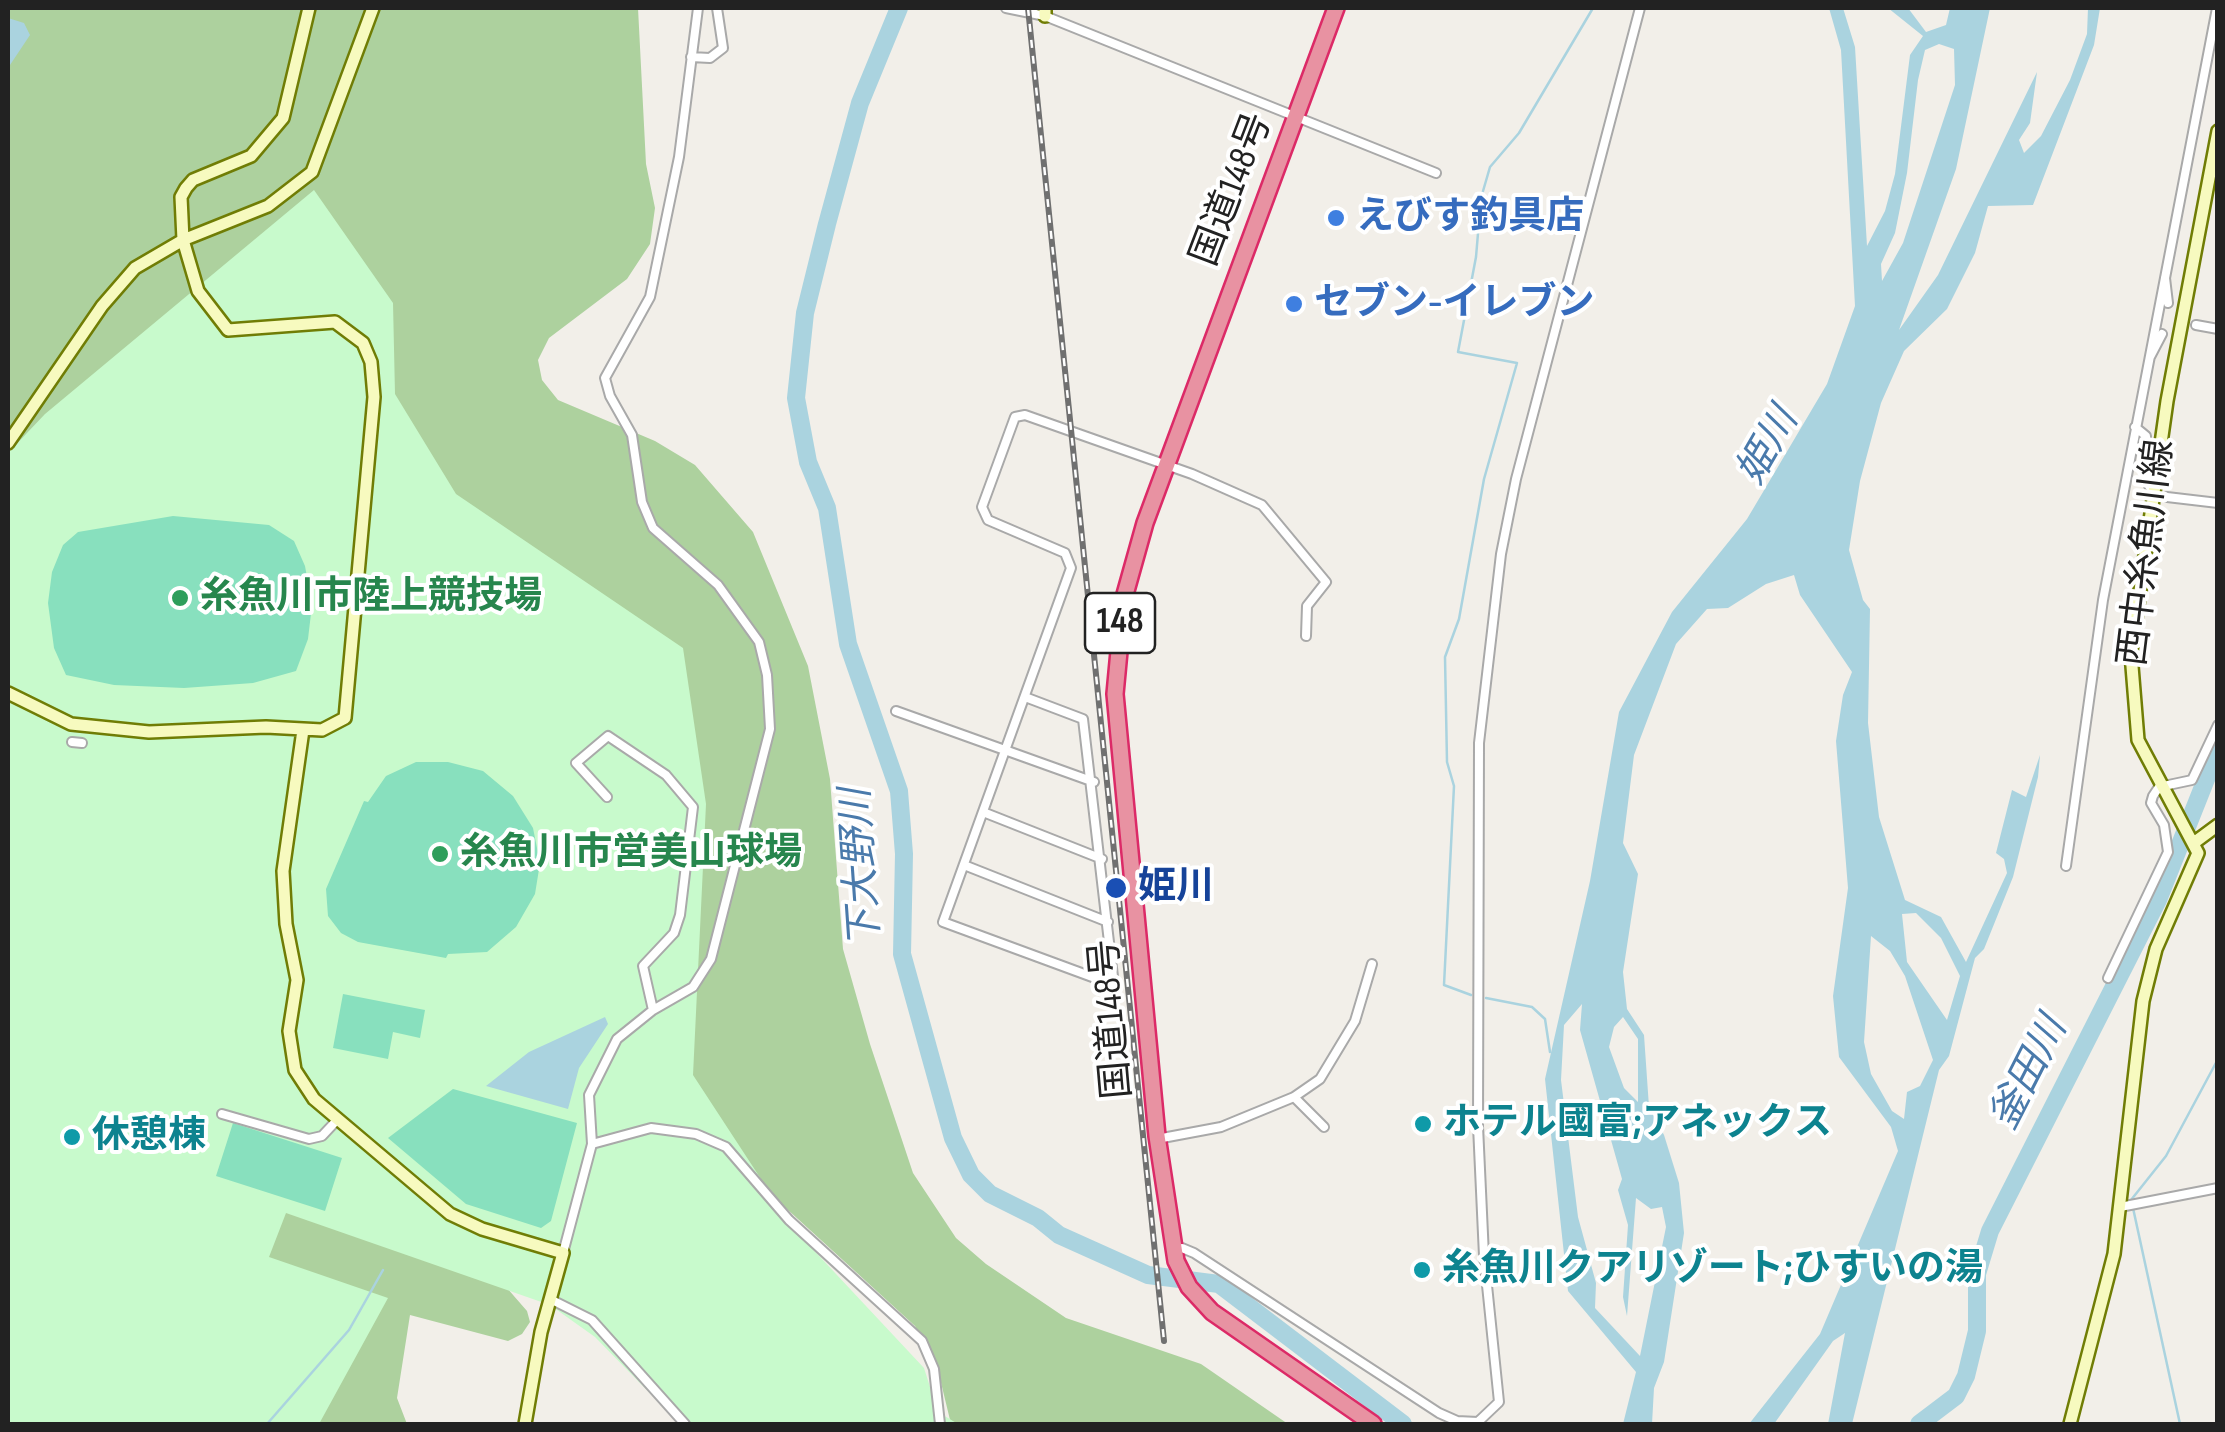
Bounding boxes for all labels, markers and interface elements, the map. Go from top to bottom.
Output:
street label: 国道148号 [1183,107,1283,273]
place label: えびす釣具店 [1356,195,1584,241]
marker: えびす釣具店 [1325,207,1347,229]
place label: セブン-イレブン [1314,281,1595,327]
marker: セブン-イレブン [1283,293,1305,315]
water label: 姫川 [1728,400,1810,494]
street label: 西中糸魚川線 [2111,437,2185,669]
place label: 糸魚川市陸上競技場 [200,575,542,621]
marker: 糸魚川市陸上競技場 [169,587,191,609]
road number: 148 [1085,593,1155,653]
water label: 下大野川 [833,787,893,949]
place label: 糸魚川市営美山球場 [460,831,802,877]
marker: 糸魚川市営美山球場 [429,843,451,865]
place label: 姫川 [1138,865,1214,911]
marker: 姫川 [1103,875,1129,901]
street label: 国道148号 [1083,937,1143,1101]
water label: 釜田川 [1981,1010,2079,1138]
place label: ホテル國富;アネックス [1443,1101,1832,1147]
marker: ホテル國富;アネックス [1412,1113,1434,1135]
place label: 休憩棟 [92,1114,206,1160]
marker: 休憩棟 [61,1126,83,1148]
place label: 糸魚川クアリゾート;ひすいの湯 [1442,1247,1983,1293]
marker: 糸魚川クアリゾート;ひすいの湯 [1411,1259,1433,1281]

